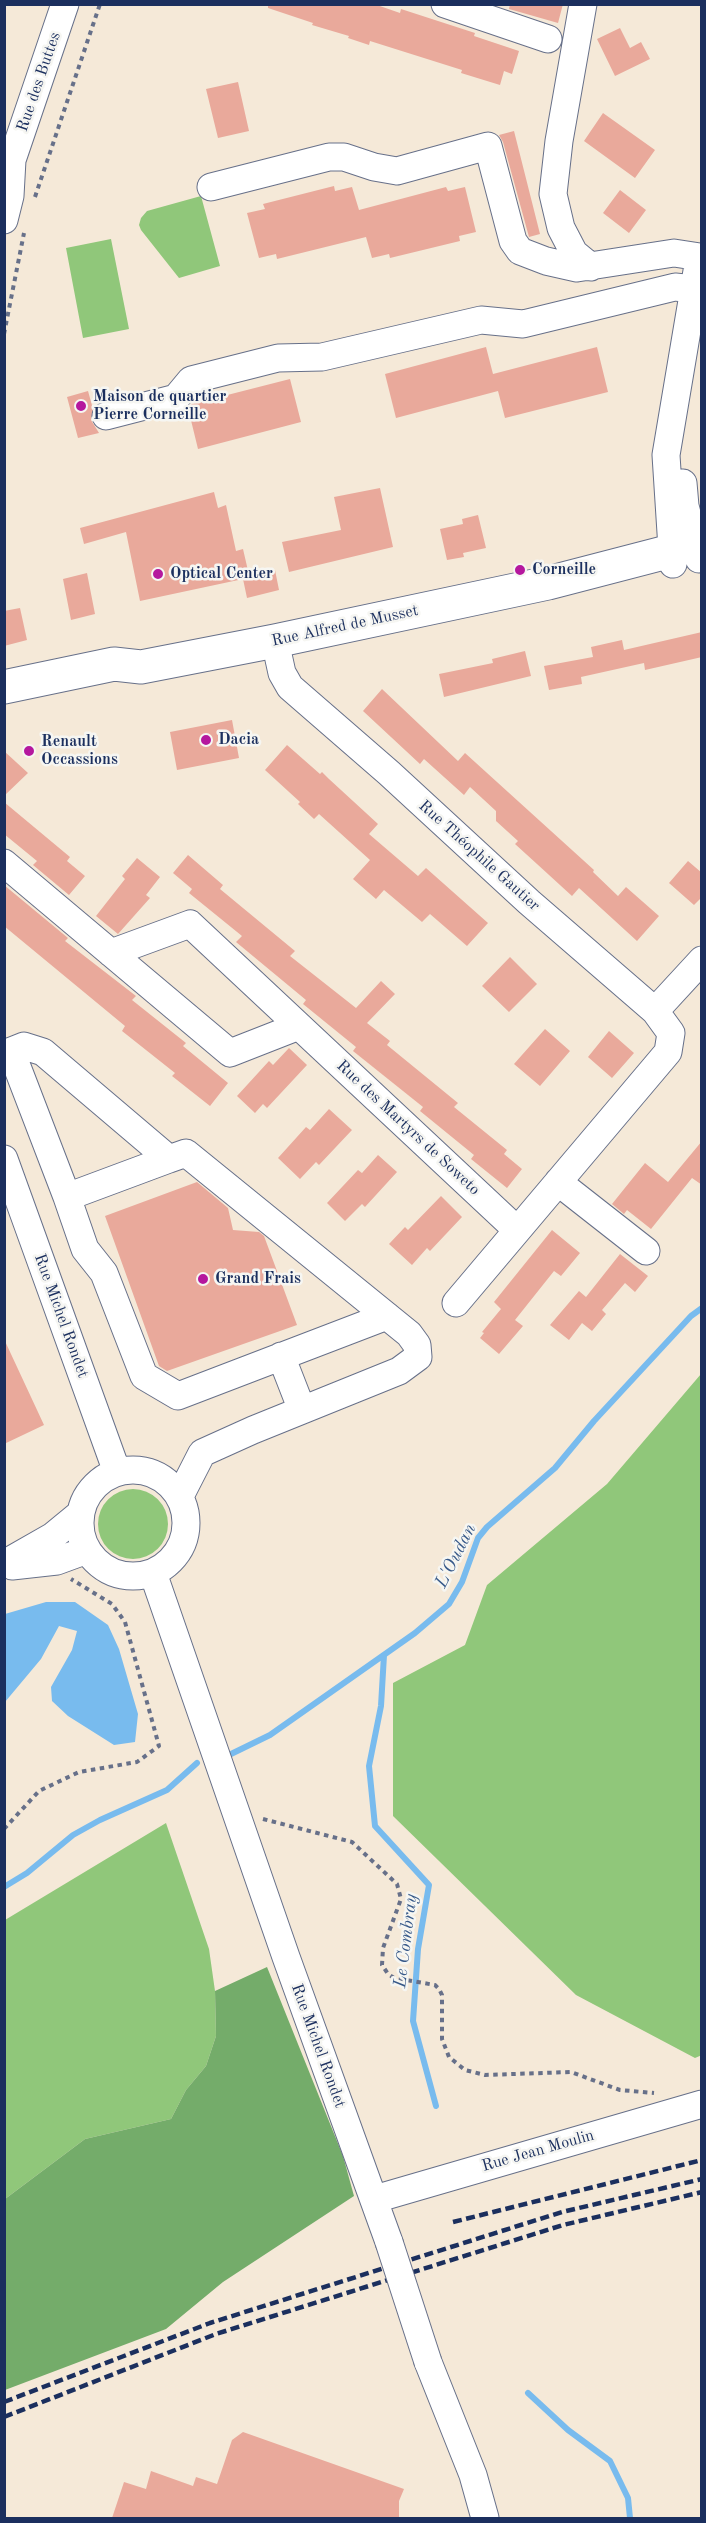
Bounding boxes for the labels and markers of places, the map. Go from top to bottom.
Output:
place label: Maison de quartier Pierre Corneille [93,387,226,425]
marker: Maison de quartier Pierre Corneille [74,399,88,413]
place label: Corneille [532,560,596,580]
marker: Corneille [513,563,527,577]
place label: Optical Center [170,564,273,584]
marker: Optical Center [151,567,165,581]
place label: Dacia [218,730,259,750]
place label: Renault Occassions [41,732,118,770]
marker: Dacia [199,733,213,747]
marker: Renault Occassions [22,744,36,758]
place label: Grand Frais [215,1269,301,1289]
marker: Grand Frais [196,1272,210,1286]

